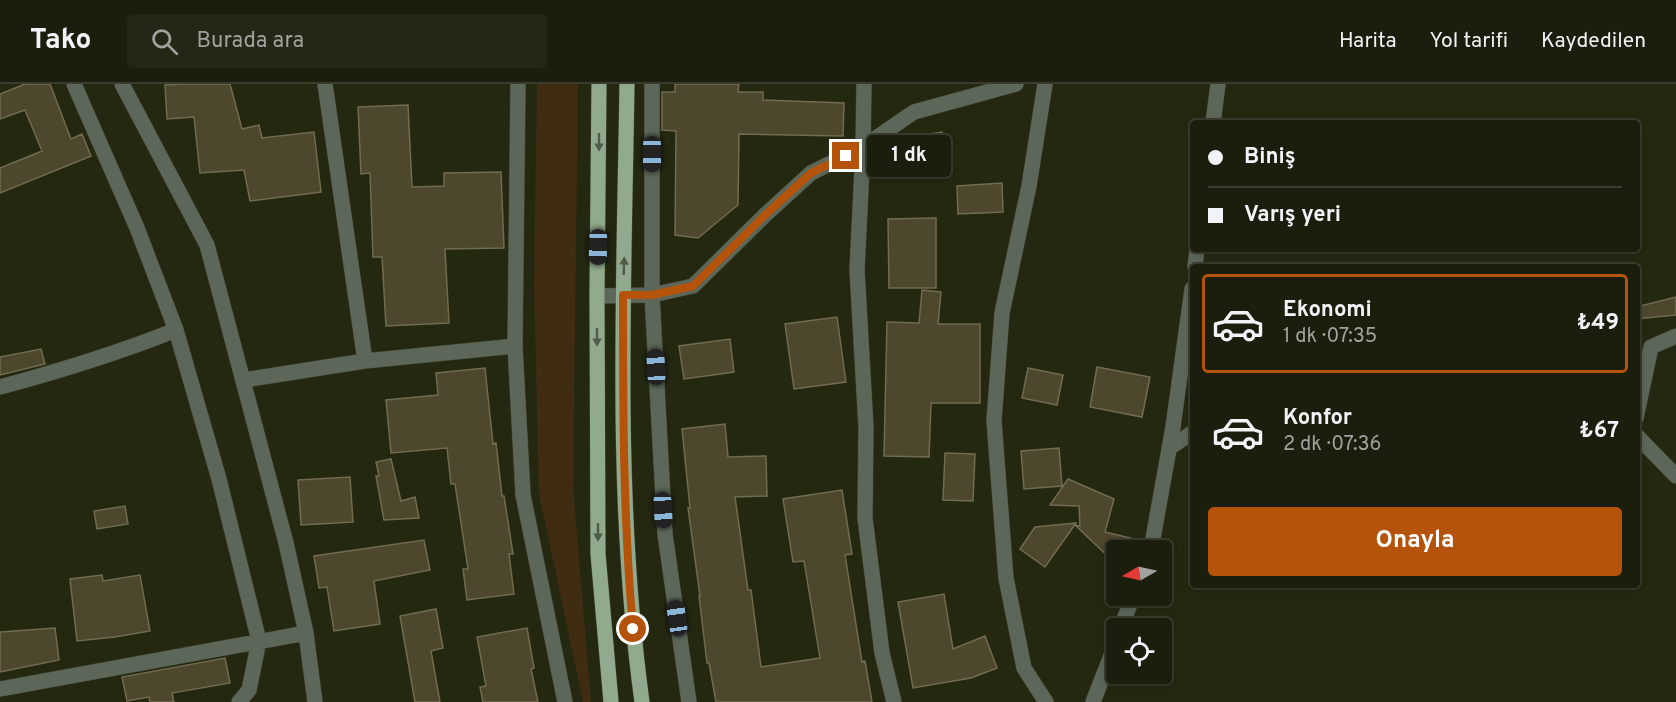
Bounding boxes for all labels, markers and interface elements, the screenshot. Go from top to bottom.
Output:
search box [127,14,547,68]
text: Tako [30,23,91,59]
icon: search [148,25,181,58]
text: Burada ara [196,28,304,55]
text: Harita [1339,28,1397,55]
text: Yol tarifi [1430,28,1508,55]
text: Kaydedilen [1541,28,1646,55]
one-way arrow [594,133,604,152]
callout: 1 dk [867,135,951,177]
car [643,136,661,172]
route end [832,142,859,169]
text: 1 dk [891,143,927,169]
text: Biniş [1244,144,1296,171]
text: Varış yeri [1244,202,1341,229]
car [589,229,607,265]
one-way arrow [620,257,629,276]
icon: car [1211,297,1265,351]
text: Ekonomi [1283,297,1372,324]
text: ₺49 [1577,310,1619,337]
text: 1 dk · 07:35 [1283,324,1377,350]
one-way arrow [592,328,602,347]
car [646,349,666,385]
icon: car [1211,405,1265,459]
text: Konfor [1283,405,1352,432]
text: ₺67 [1579,418,1619,445]
text: 2 dk · 07:36 [1283,432,1382,458]
car [653,492,673,528]
button: Onayla [1208,507,1622,576]
one-way arrow [593,523,603,542]
north arrow [1106,540,1172,606]
map controls [1106,540,1172,684]
car [666,599,688,637]
route start [619,615,646,642]
button: locate [1106,618,1172,684]

